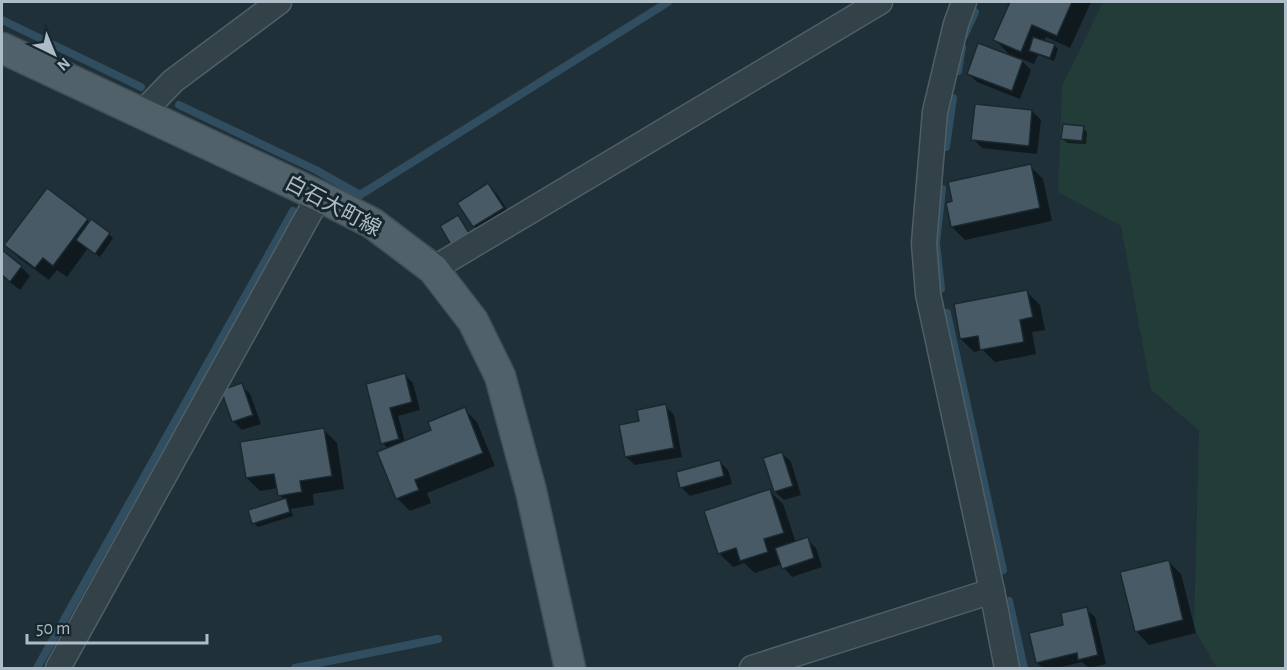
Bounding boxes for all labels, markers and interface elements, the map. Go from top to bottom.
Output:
north arrow [24,24,84,84]
text: N [54,55,73,74]
street label: 白石大町線 [282,171,385,240]
scale bar [27,607,207,645]
text: 50 m [36,620,70,638]

